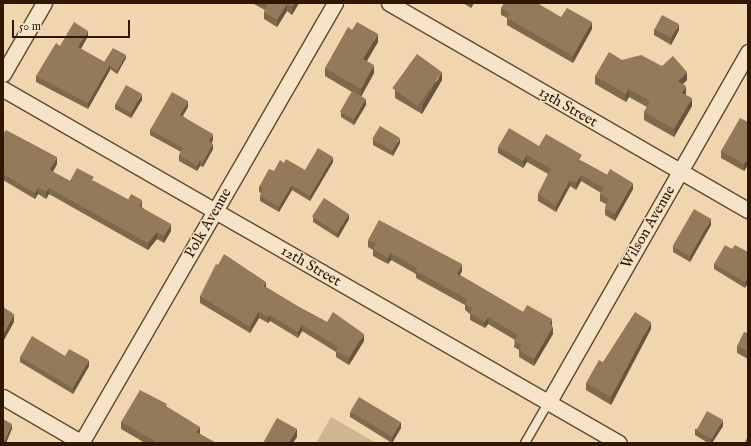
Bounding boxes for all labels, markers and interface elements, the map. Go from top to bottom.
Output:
scale bar [14,12,132,38]
text: 50 m [19,19,41,34]
street label: 13th Street [535,83,601,131]
street label: Wilson Avenue [617,182,679,272]
street label: Polk Avenue [181,185,235,261]
street label: 12th Street [278,242,344,290]

